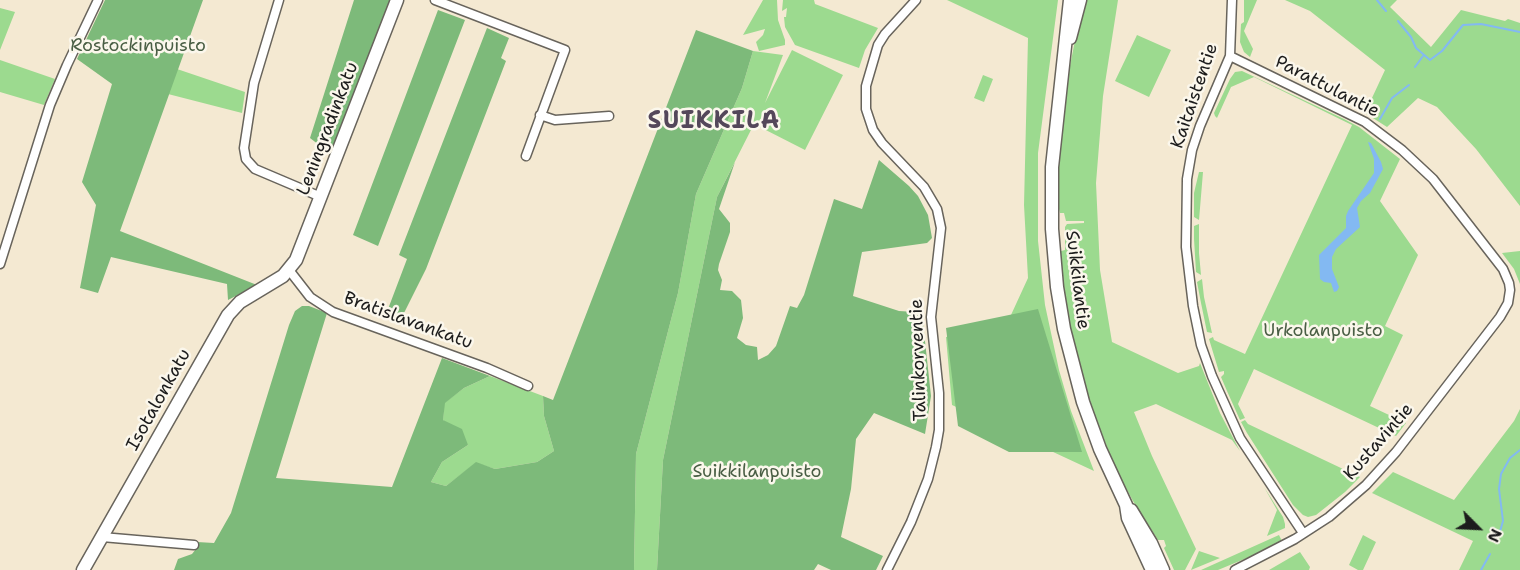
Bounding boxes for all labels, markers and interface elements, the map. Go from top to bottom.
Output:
park label: Rostockinpuisto [70,35,206,57]
street label: Kaitaistentie [1167,41,1223,151]
street label: Parattulantie [1271,51,1383,123]
street label: Leningradinkatu [293,59,363,199]
district label: SUIKKILA [647,108,781,136]
street label: Suikkilantie [1060,229,1094,331]
street label: Bratislavankatu [341,288,475,354]
street label: Talinkorventie [906,298,932,422]
park label: Urkolanpuisto [1263,320,1383,342]
street label: Isotalonkatu [122,345,196,455]
street label: Kustavintie [1340,399,1418,485]
park label: Suikkilanpuisto [693,461,821,483]
north arrow [1448,498,1508,558]
text: N [1483,525,1507,546]

